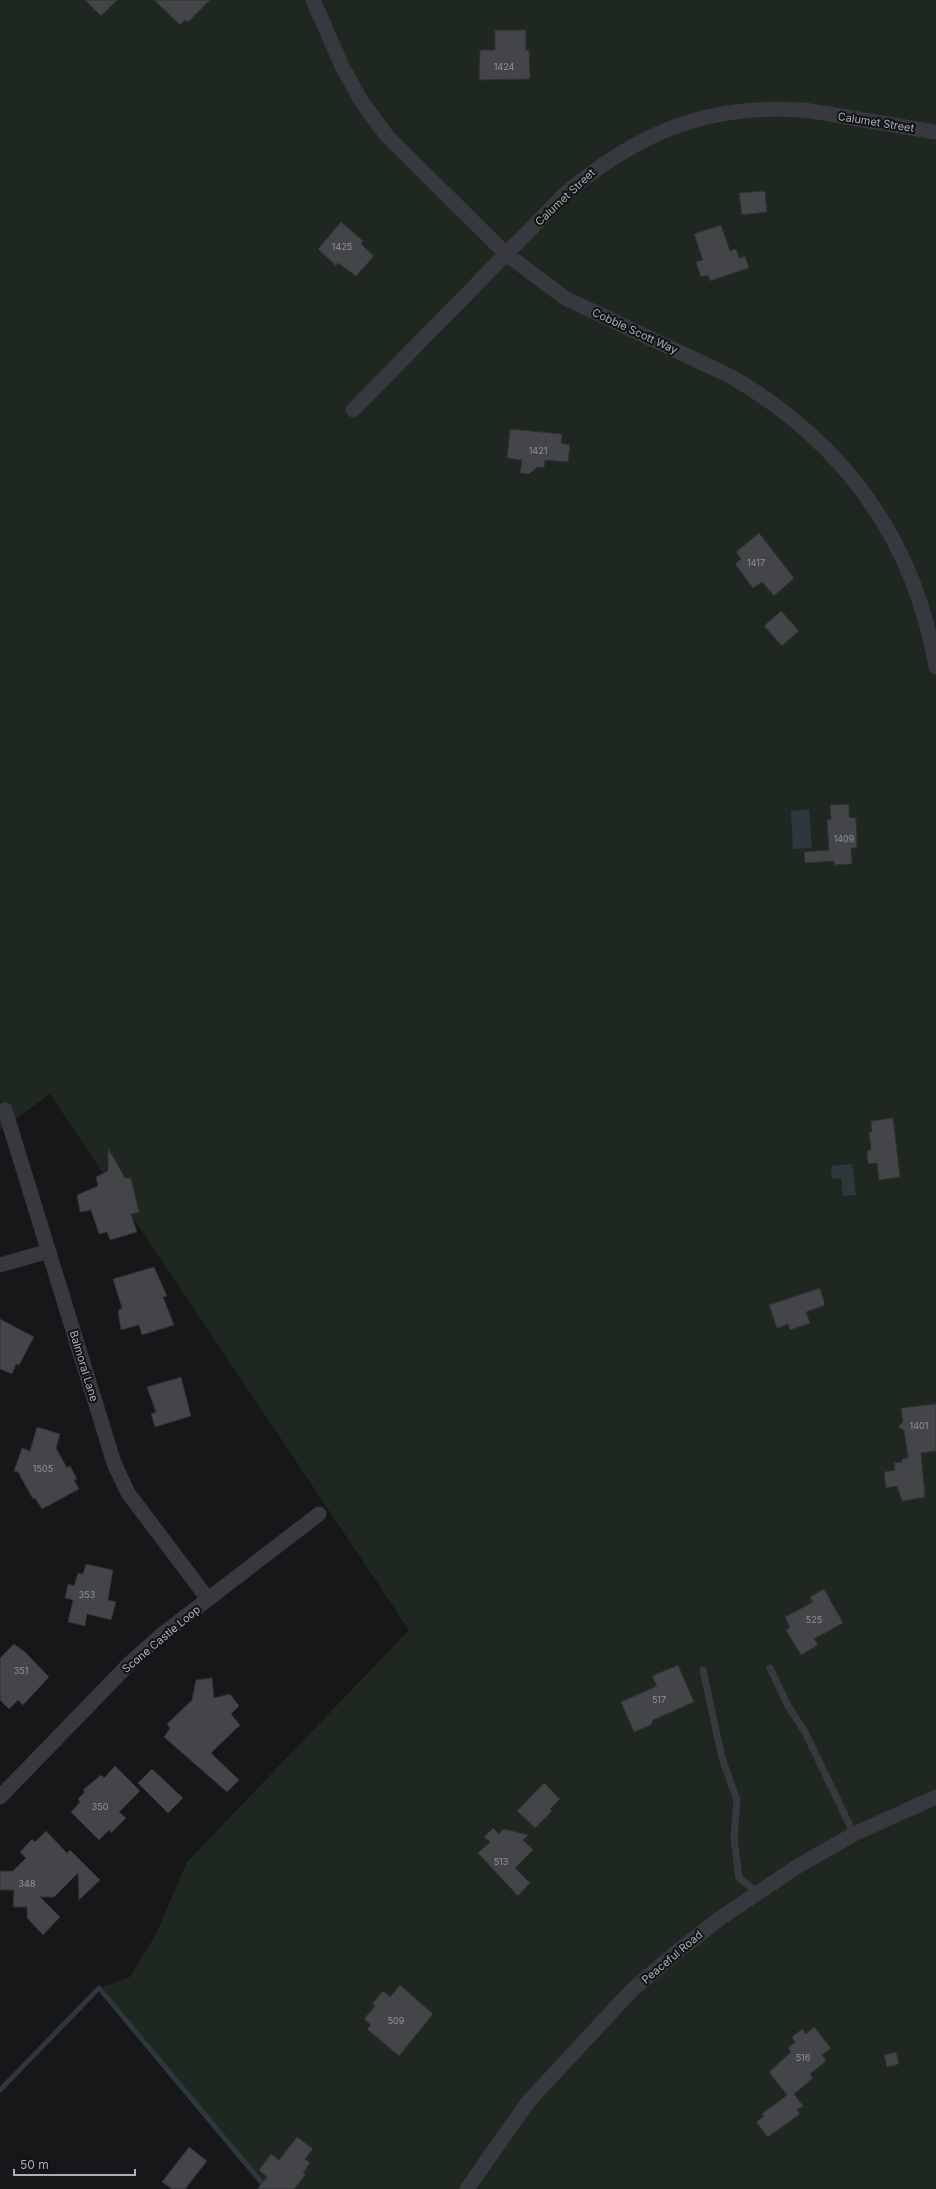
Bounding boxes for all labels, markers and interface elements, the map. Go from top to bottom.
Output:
house number: 1424 [494,61,515,72]
street label: Calumet Street [837,109,916,135]
street label: Calumet Street [532,165,598,228]
house number: 1425 [332,241,352,252]
street label: Cobble Scott Way [590,305,680,357]
house number: 1421 [529,445,547,456]
house number: 1417 [747,557,765,568]
house number: 1409 [834,833,855,844]
street label: Balmoral Lane [67,1329,101,1403]
house number: 1401 [910,1420,928,1431]
house number: 1505 [33,1463,53,1474]
house number: 353 [79,1589,96,1600]
street label: Scone Castle Loop [119,1602,203,1676]
house number: 525 [806,1614,822,1625]
house number: 351 [14,1665,28,1676]
house number: 517 [652,1694,666,1705]
house number: 350 [92,1801,109,1812]
house number: 513 [494,1856,509,1867]
house number: 348 [19,1878,36,1889]
street label: Peaceful Road [639,1927,705,1987]
house number: 509 [388,2015,405,2026]
house number: 516 [796,2052,811,2063]
scale bar [14,2151,135,2177]
text: 50 m [20,2157,49,2172]

